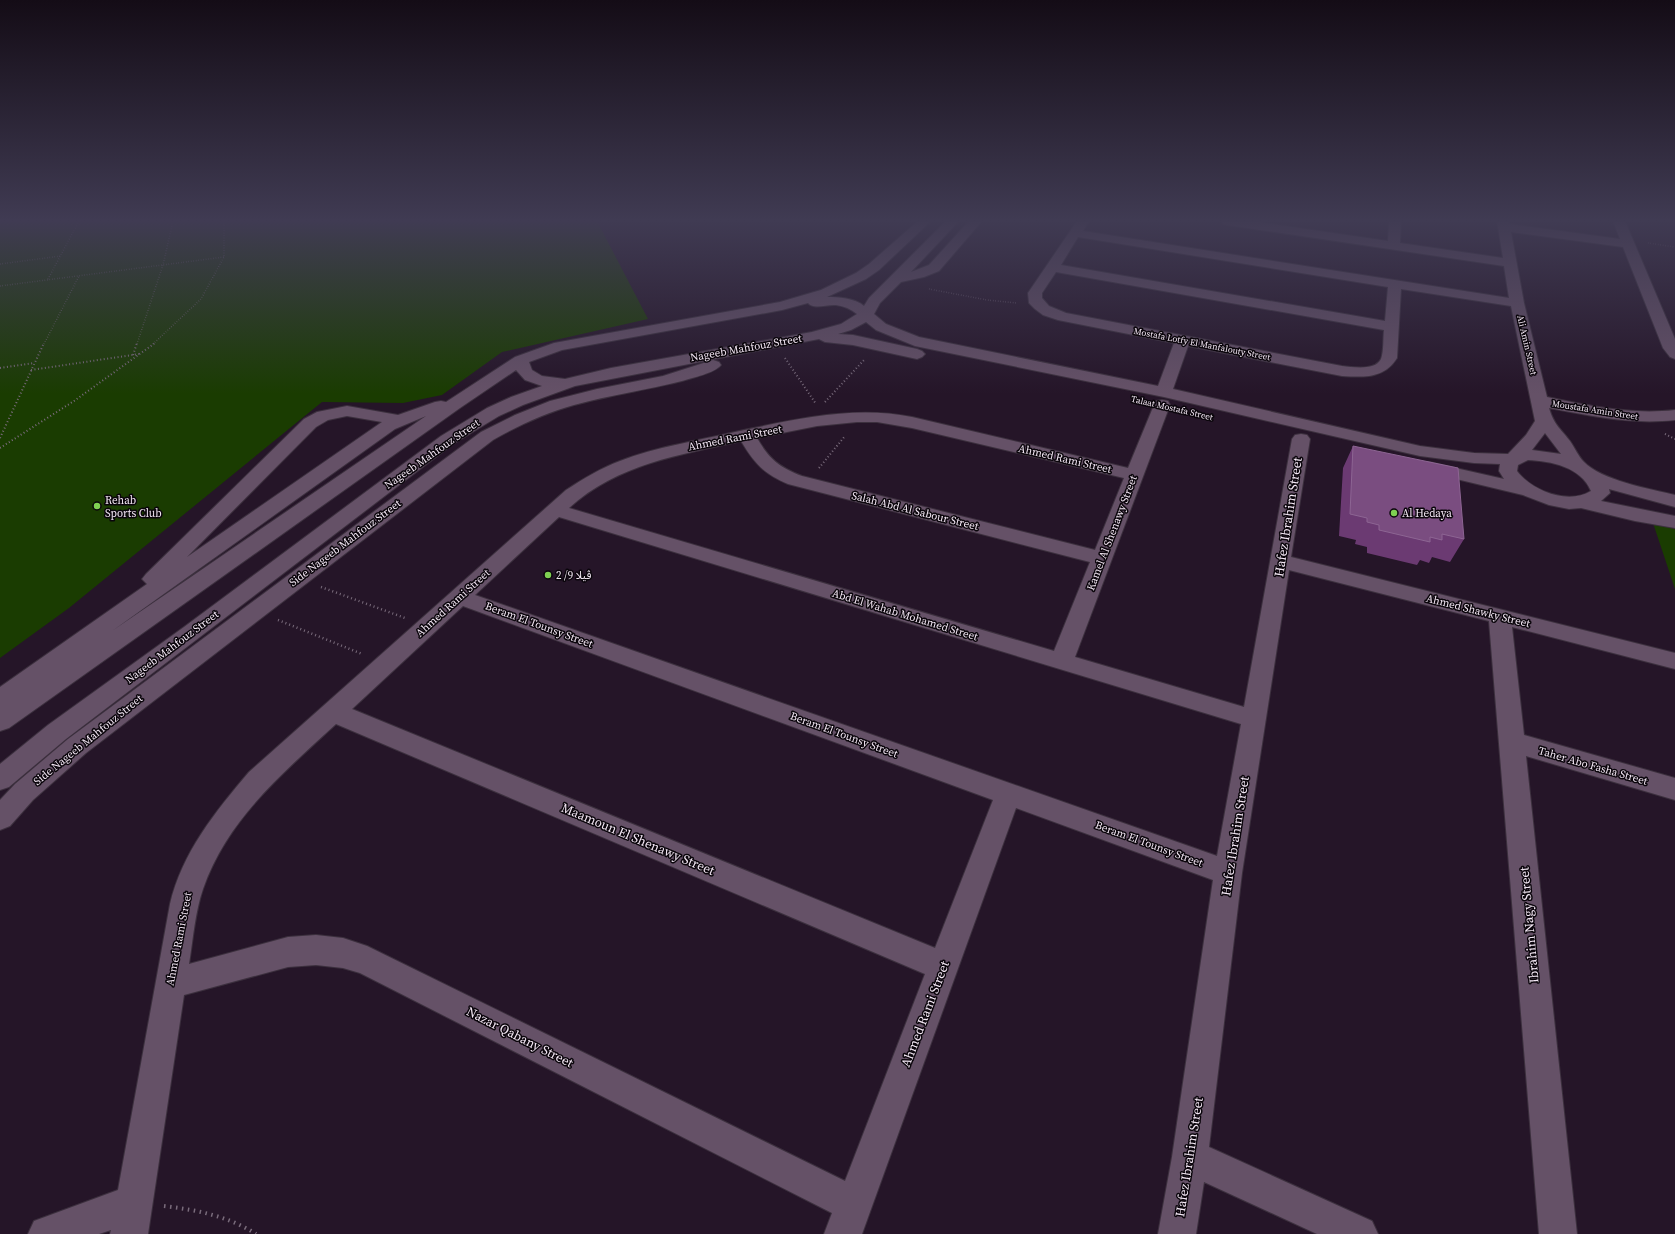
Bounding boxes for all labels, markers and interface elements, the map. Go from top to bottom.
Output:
street label: Ali Amin Street [1514,314,1540,376]
street label: Mostafa Lotfy El Manfalouty Street [1133,325,1271,363]
street label: Nageeb Mahfouz Street [689,331,803,365]
street label: Talaat Mostafa Street [1130,393,1214,423]
street label: Moustafa Amin Street [1551,397,1639,423]
street label: Nageeb Mahfouz Street [381,415,483,493]
street label: Ahmed Rami Street [687,421,784,454]
street label: Ahmed Rami Street [1017,441,1113,477]
street label: Hafez Ibrahim Street [1270,455,1306,578]
street label: Kamel Al Shenawy Street [1083,473,1141,593]
street label: Salah Abd Al Sabour Street [850,488,980,534]
place label: Rehab Sports Club [105,493,162,521]
street label: Side Nageeb Mahfouz Street [286,496,404,590]
marker: Rehab Sports Club [92,501,102,511]
place label: Al Hedaya [1402,506,1452,521]
marker: Al Hedaya [1389,508,1399,518]
street label: Ahmed Rami Street [413,565,494,640]
place label: ڤيلا 9/ 2 [556,568,591,583]
marker: ڤيلا 9/ 2 [543,570,553,580]
street label: Abd El Wahab Mohamed Street [830,586,980,644]
street label: Ahmed Shawky Street [1424,591,1532,631]
street label: Beram El Tounsy Street [483,599,595,652]
street label: Nageeb Mahfouz Street [122,607,222,687]
street label: Side Nageeb Mahfouz Street [30,691,146,789]
street label: Beram El Tounsy Street [788,709,900,762]
street label: Taher Abo Fasha Street [1537,743,1650,789]
street label: Hafez Ibrahim Street [1217,774,1253,897]
street label: Maamoun El Shenawy Street [559,799,718,879]
street label: Beram El Tounsy Street [1093,818,1205,871]
street label: Ibrahim Nagy Street [1515,865,1543,984]
street label: Ahmed Rami Street [163,890,196,987]
street label: Ahmed Rami Street [897,958,953,1070]
street label: Nazar Qabany Street [464,1003,577,1072]
street label: Hafez Ibrahim Street [1171,1095,1207,1218]

